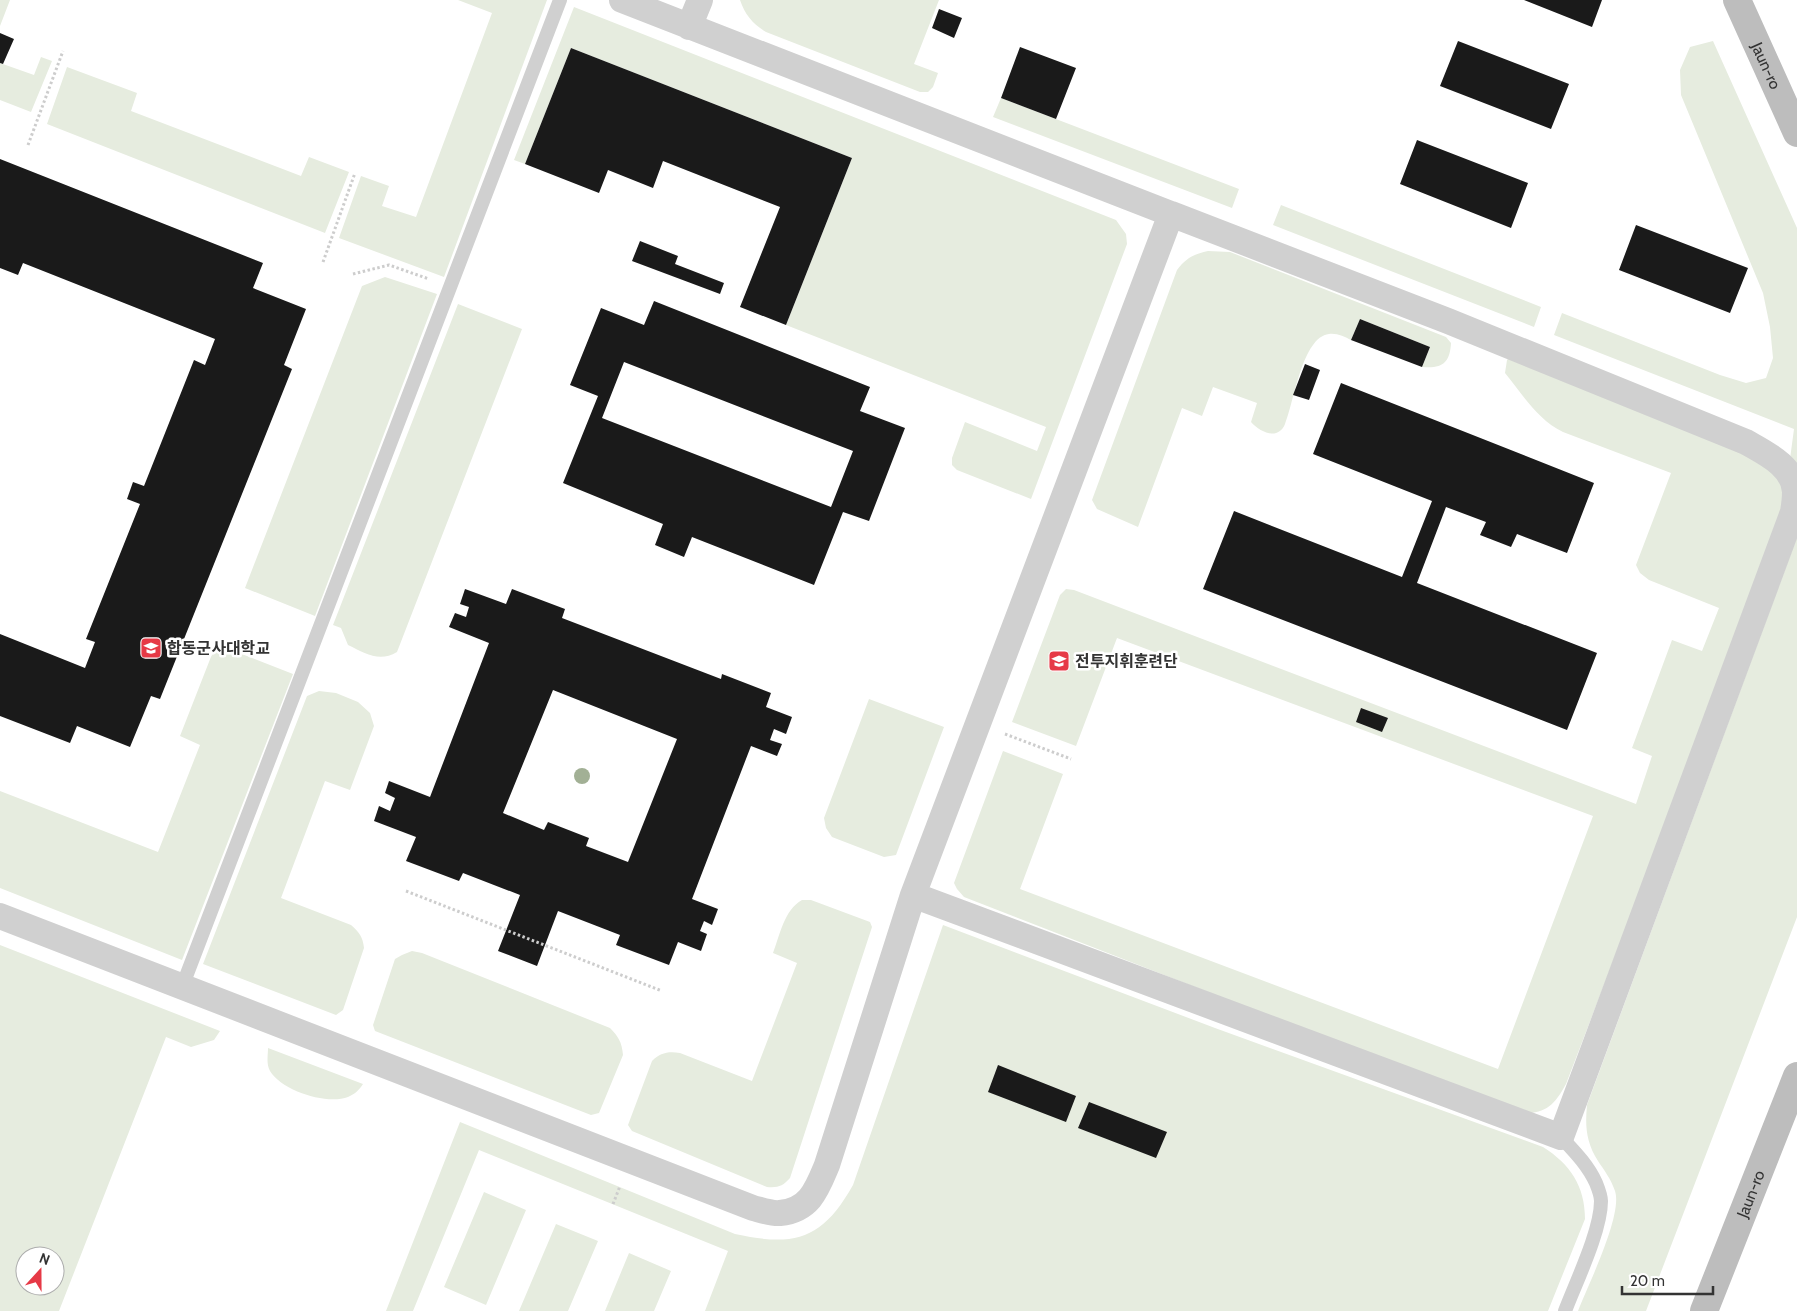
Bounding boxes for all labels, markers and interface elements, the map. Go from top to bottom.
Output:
street label: Jaun-ro [1747,38,1785,92]
school or university icon: 합동군사대학교 [139,636,163,660]
place label: 합동군사대학교 [167,639,270,658]
school or university icon: 전투지휘훈련단 [1047,649,1071,673]
place label: 전투지휘훈련단 [1075,652,1178,671]
street label: Jaun-ro [1733,1167,1769,1221]
north arrow [15,1246,65,1296]
text: N [37,1249,53,1269]
scale bar [1622,1264,1713,1296]
text: 20 m [1630,1272,1665,1290]

